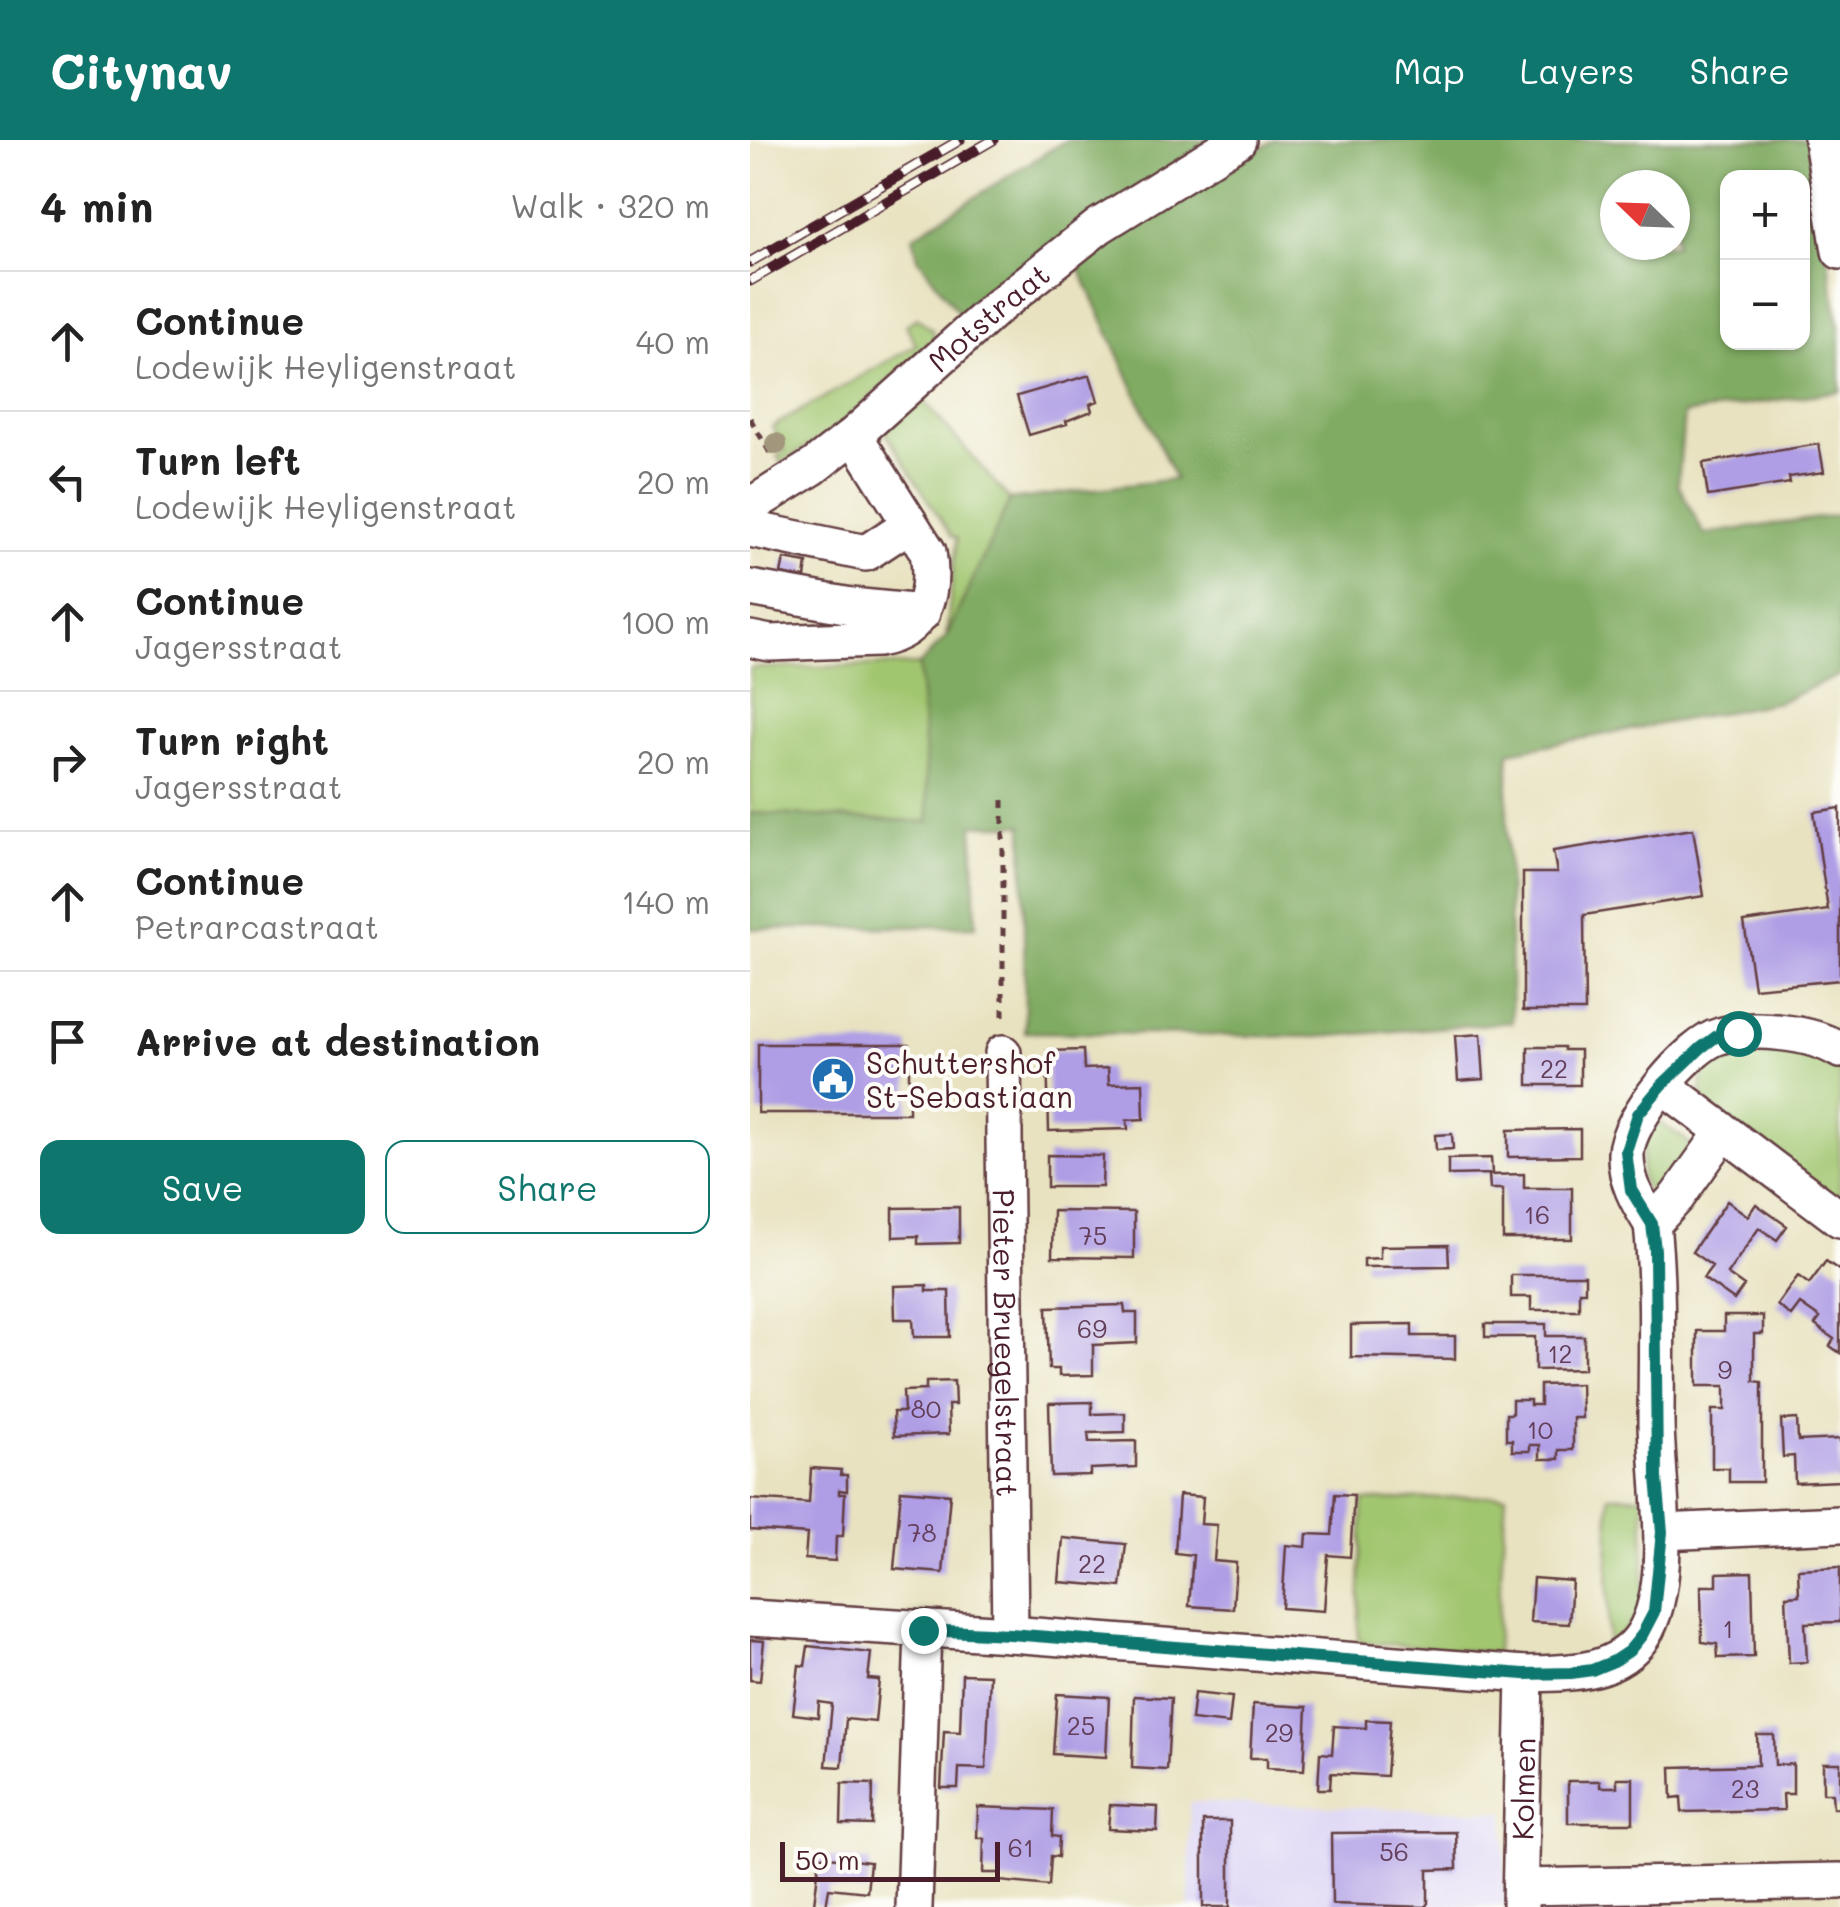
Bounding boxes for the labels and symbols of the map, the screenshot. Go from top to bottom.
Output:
north arrow [1600,170,1690,260]
street label: Motstraat [919,253,1057,380]
route start [1716,1011,1762,1057]
place label: Schuttershof St-Sebastiaan [866,1042,1073,1116]
house number: 22 [1540,1052,1568,1084]
public building icon: Schuttershof St-Sebastiaan [810,1056,856,1102]
street label: Pieter Bruegelstraat [985,1189,1028,1497]
house number: 16 [1524,1198,1550,1230]
house number: 75 [1079,1219,1107,1251]
house number: 69 [1077,1312,1107,1344]
house number: 12 [1547,1337,1573,1369]
house number: 9 [1718,1353,1733,1385]
house number: 80 [911,1392,941,1424]
house number: 10 [1527,1413,1553,1445]
house number: 78 [907,1516,937,1548]
house number: 22 [1078,1547,1106,1579]
route end [901,1608,947,1654]
house number: 1 [1722,1612,1734,1644]
house number: 25 [1067,1709,1095,1741]
house number: 29 [1265,1716,1294,1748]
street label: Kolmen [1501,1737,1544,1841]
house number: 23 [1731,1772,1759,1804]
house number: 61 [1008,1831,1034,1863]
house number: 56 [1379,1835,1409,1867]
scale bar [780,1837,1000,1882]

